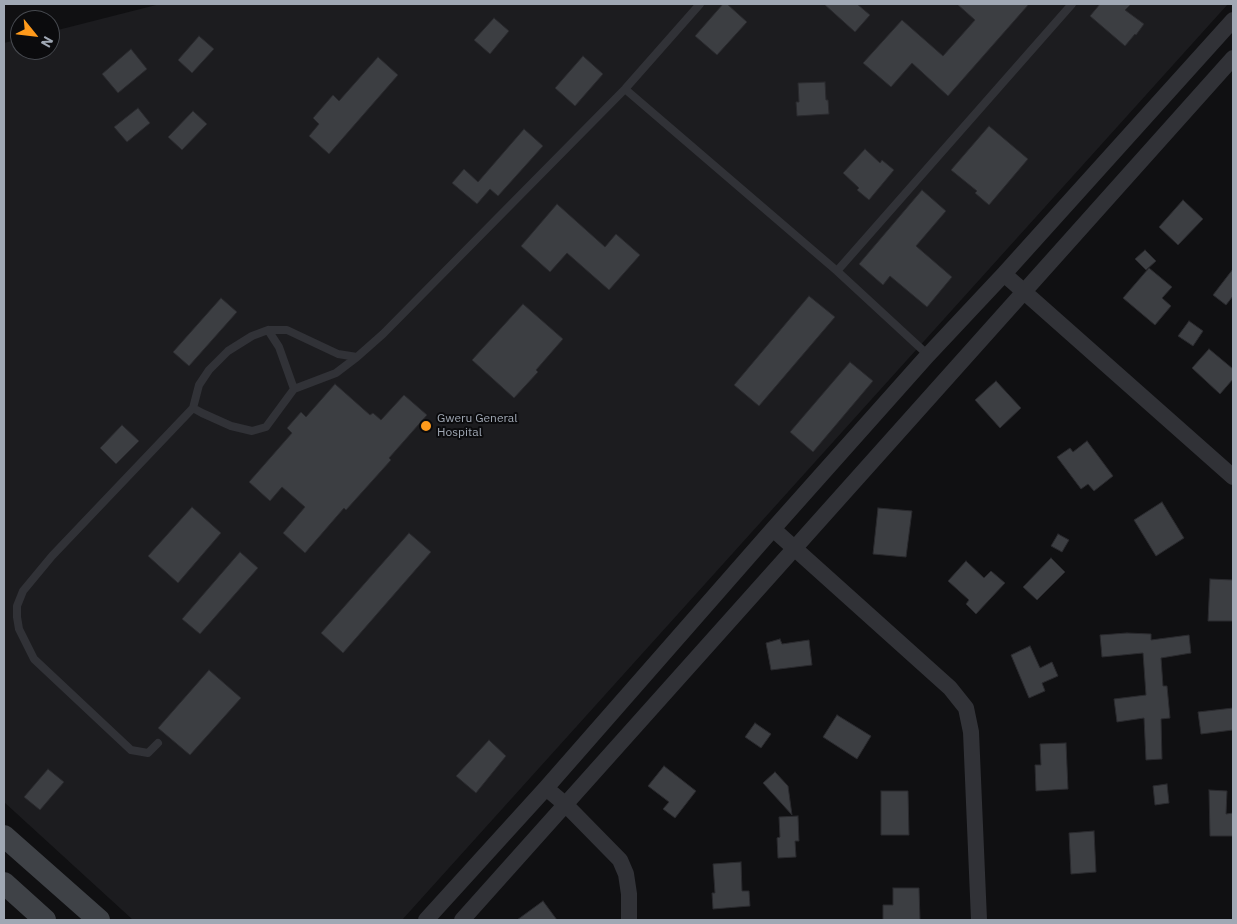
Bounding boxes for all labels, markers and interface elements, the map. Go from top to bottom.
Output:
north arrow [10,10,60,60]
text: N [37,33,58,51]
place label: Gweru General Hospital [437,412,517,440]
marker: Gweru General Hospital [419,419,433,433]

